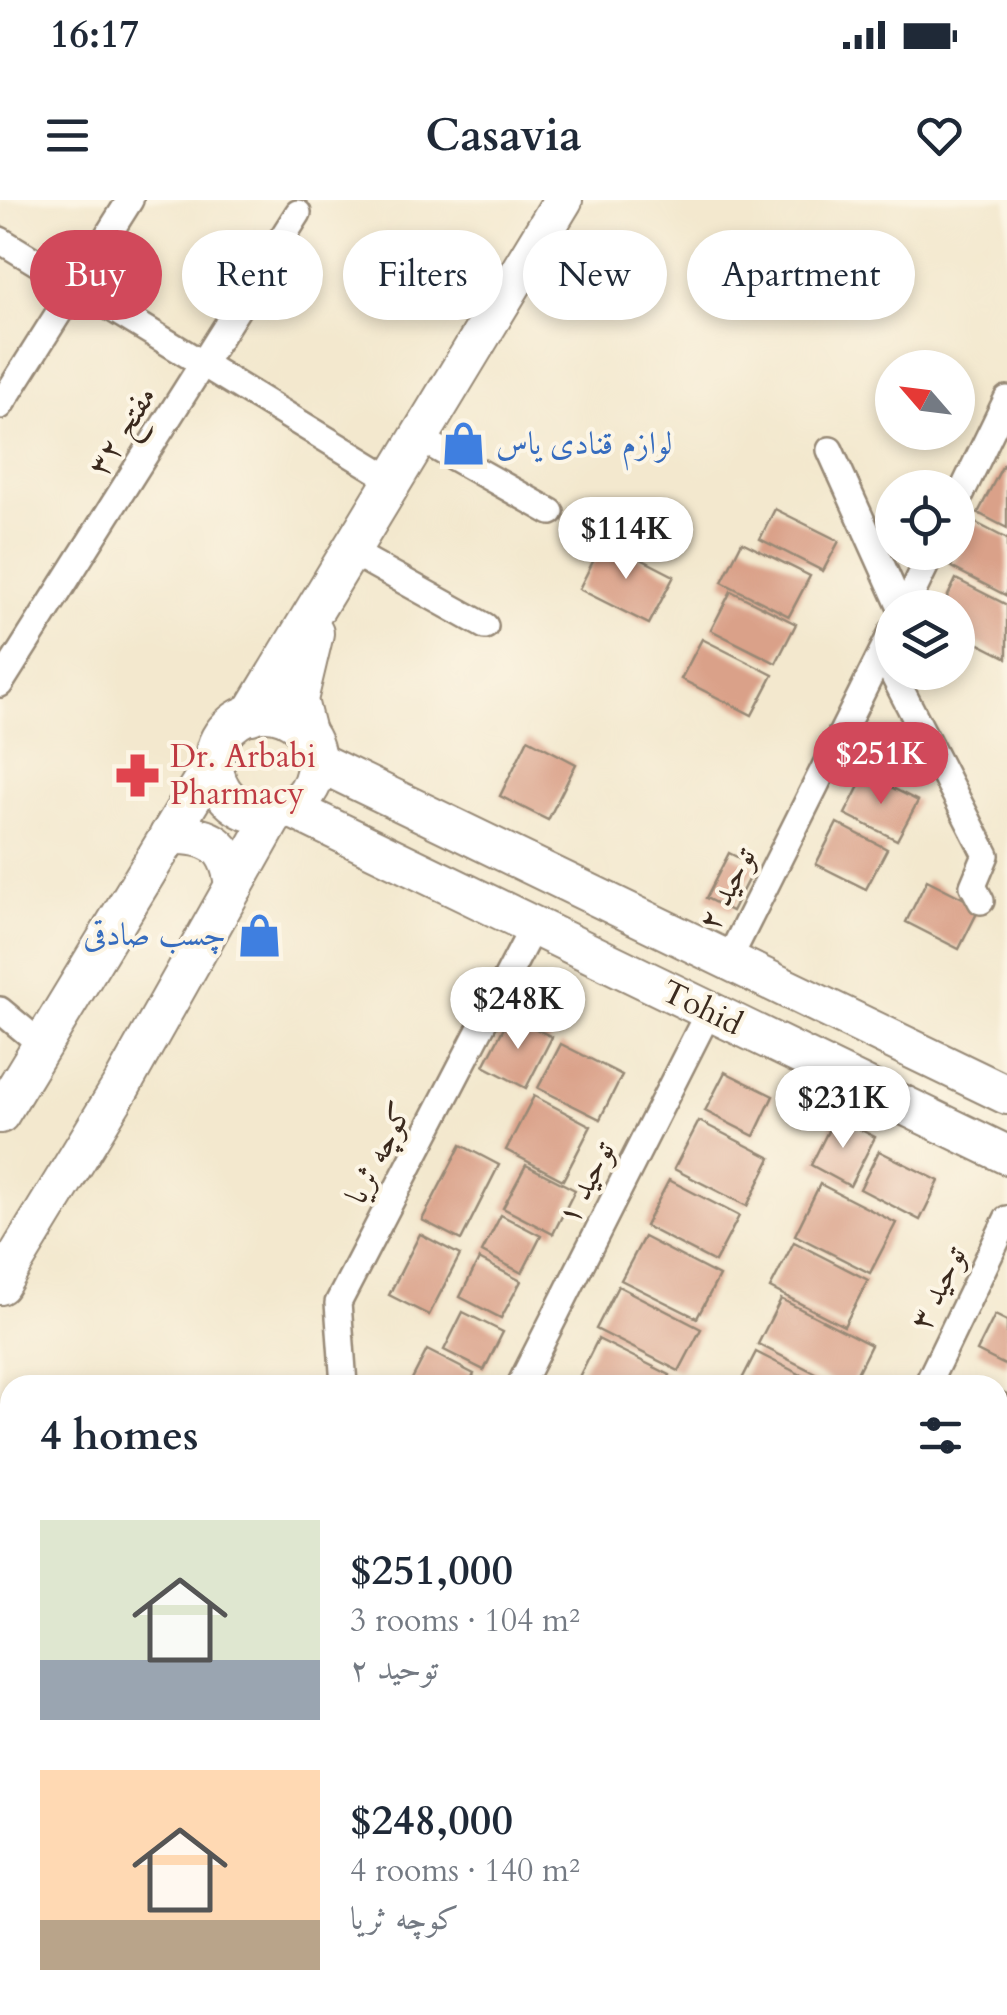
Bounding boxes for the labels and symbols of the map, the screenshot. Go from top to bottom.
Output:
north arrow [875,350,975,450]
street label: مفتح ۳۲ [77,377,171,487]
shop icon: لوازم قنادی یاس [439,420,487,468]
place label: لوازم قنادی یاس [496,422,673,471]
pin: $114K [556,497,696,582]
pin: $251K [811,722,951,807]
place label: Dr. Arbabi Pharmacy [170,735,316,816]
pharmacy icon: Dr. Arbabi Pharmacy [113,751,161,799]
street label: توحید ۲ [687,839,767,938]
shop icon: چسب صادقی [235,911,283,959]
place label: چسب صادقی [83,913,226,957]
pin: $248K [448,967,588,1052]
street label: Tohid [654,970,750,1046]
pin: $231K [773,1066,913,1151]
street label: کوچه ثریا [335,1094,423,1212]
street label: توحید ۱ [546,1133,626,1232]
street label: توحید ۳ [899,1238,978,1337]

